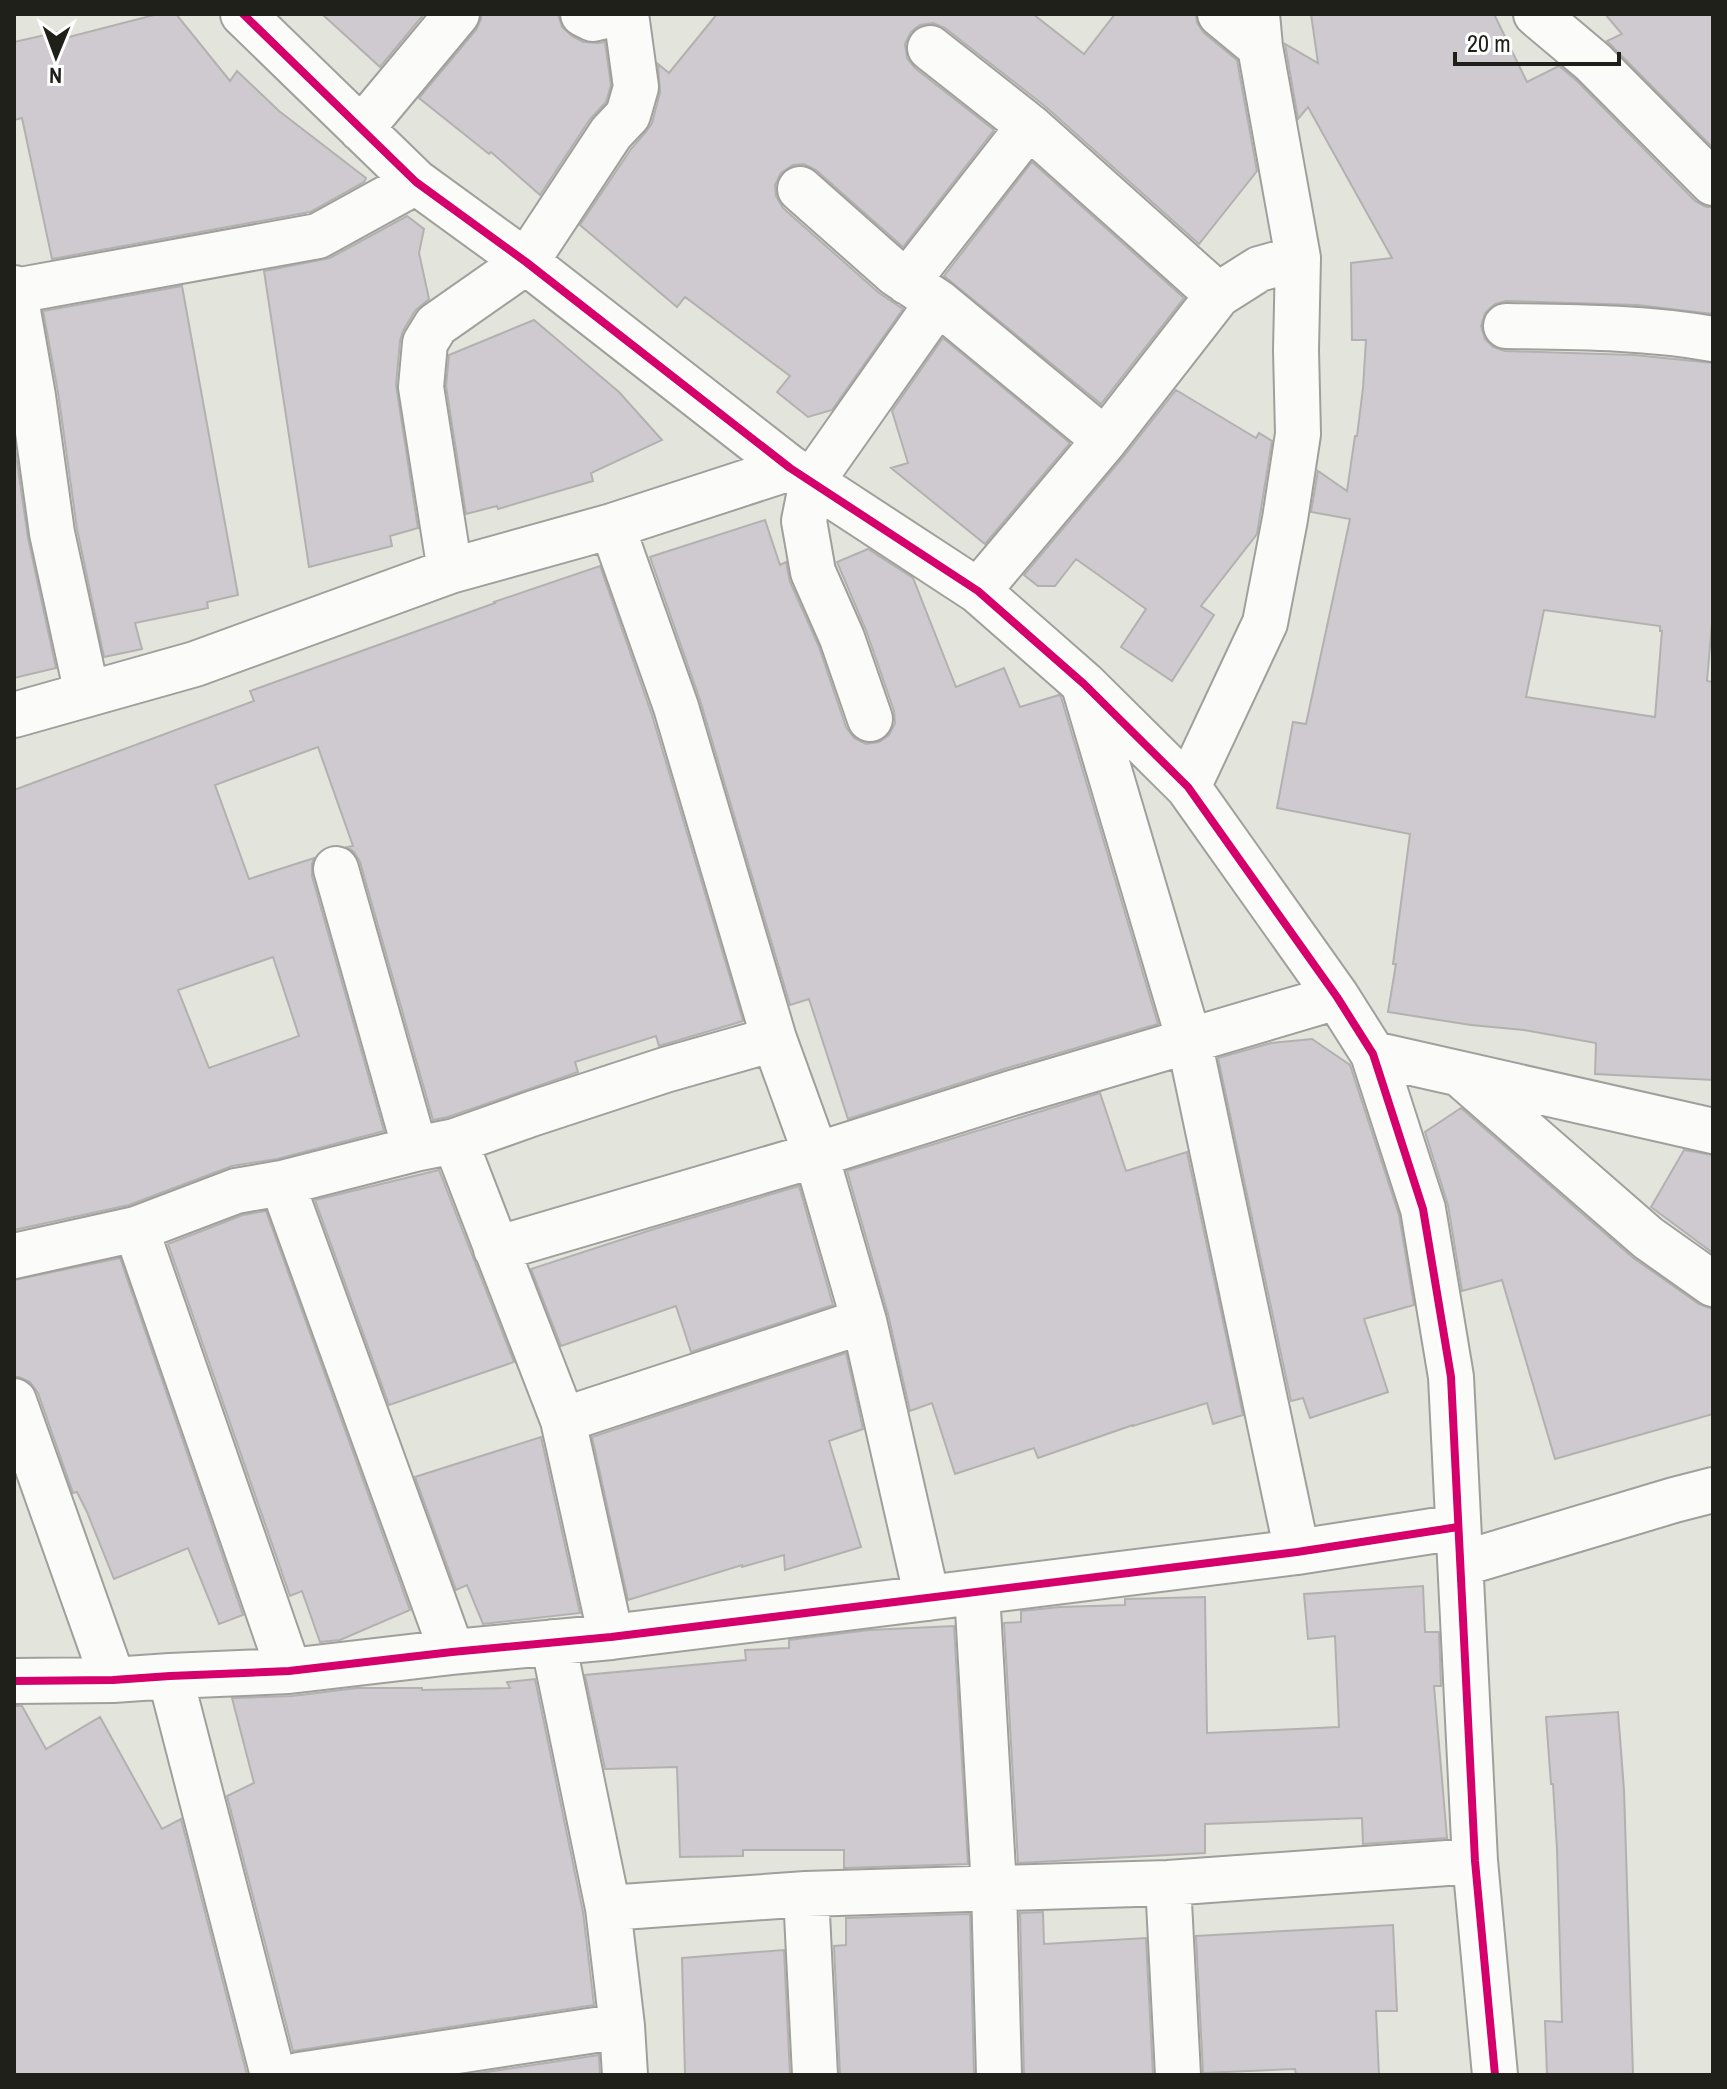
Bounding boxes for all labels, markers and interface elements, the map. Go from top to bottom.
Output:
north arrow [16,16,96,96]
scale bar [1455,16,1619,66]
text: 20 m [1467,27,1511,59]
text: N [49,61,62,91]

